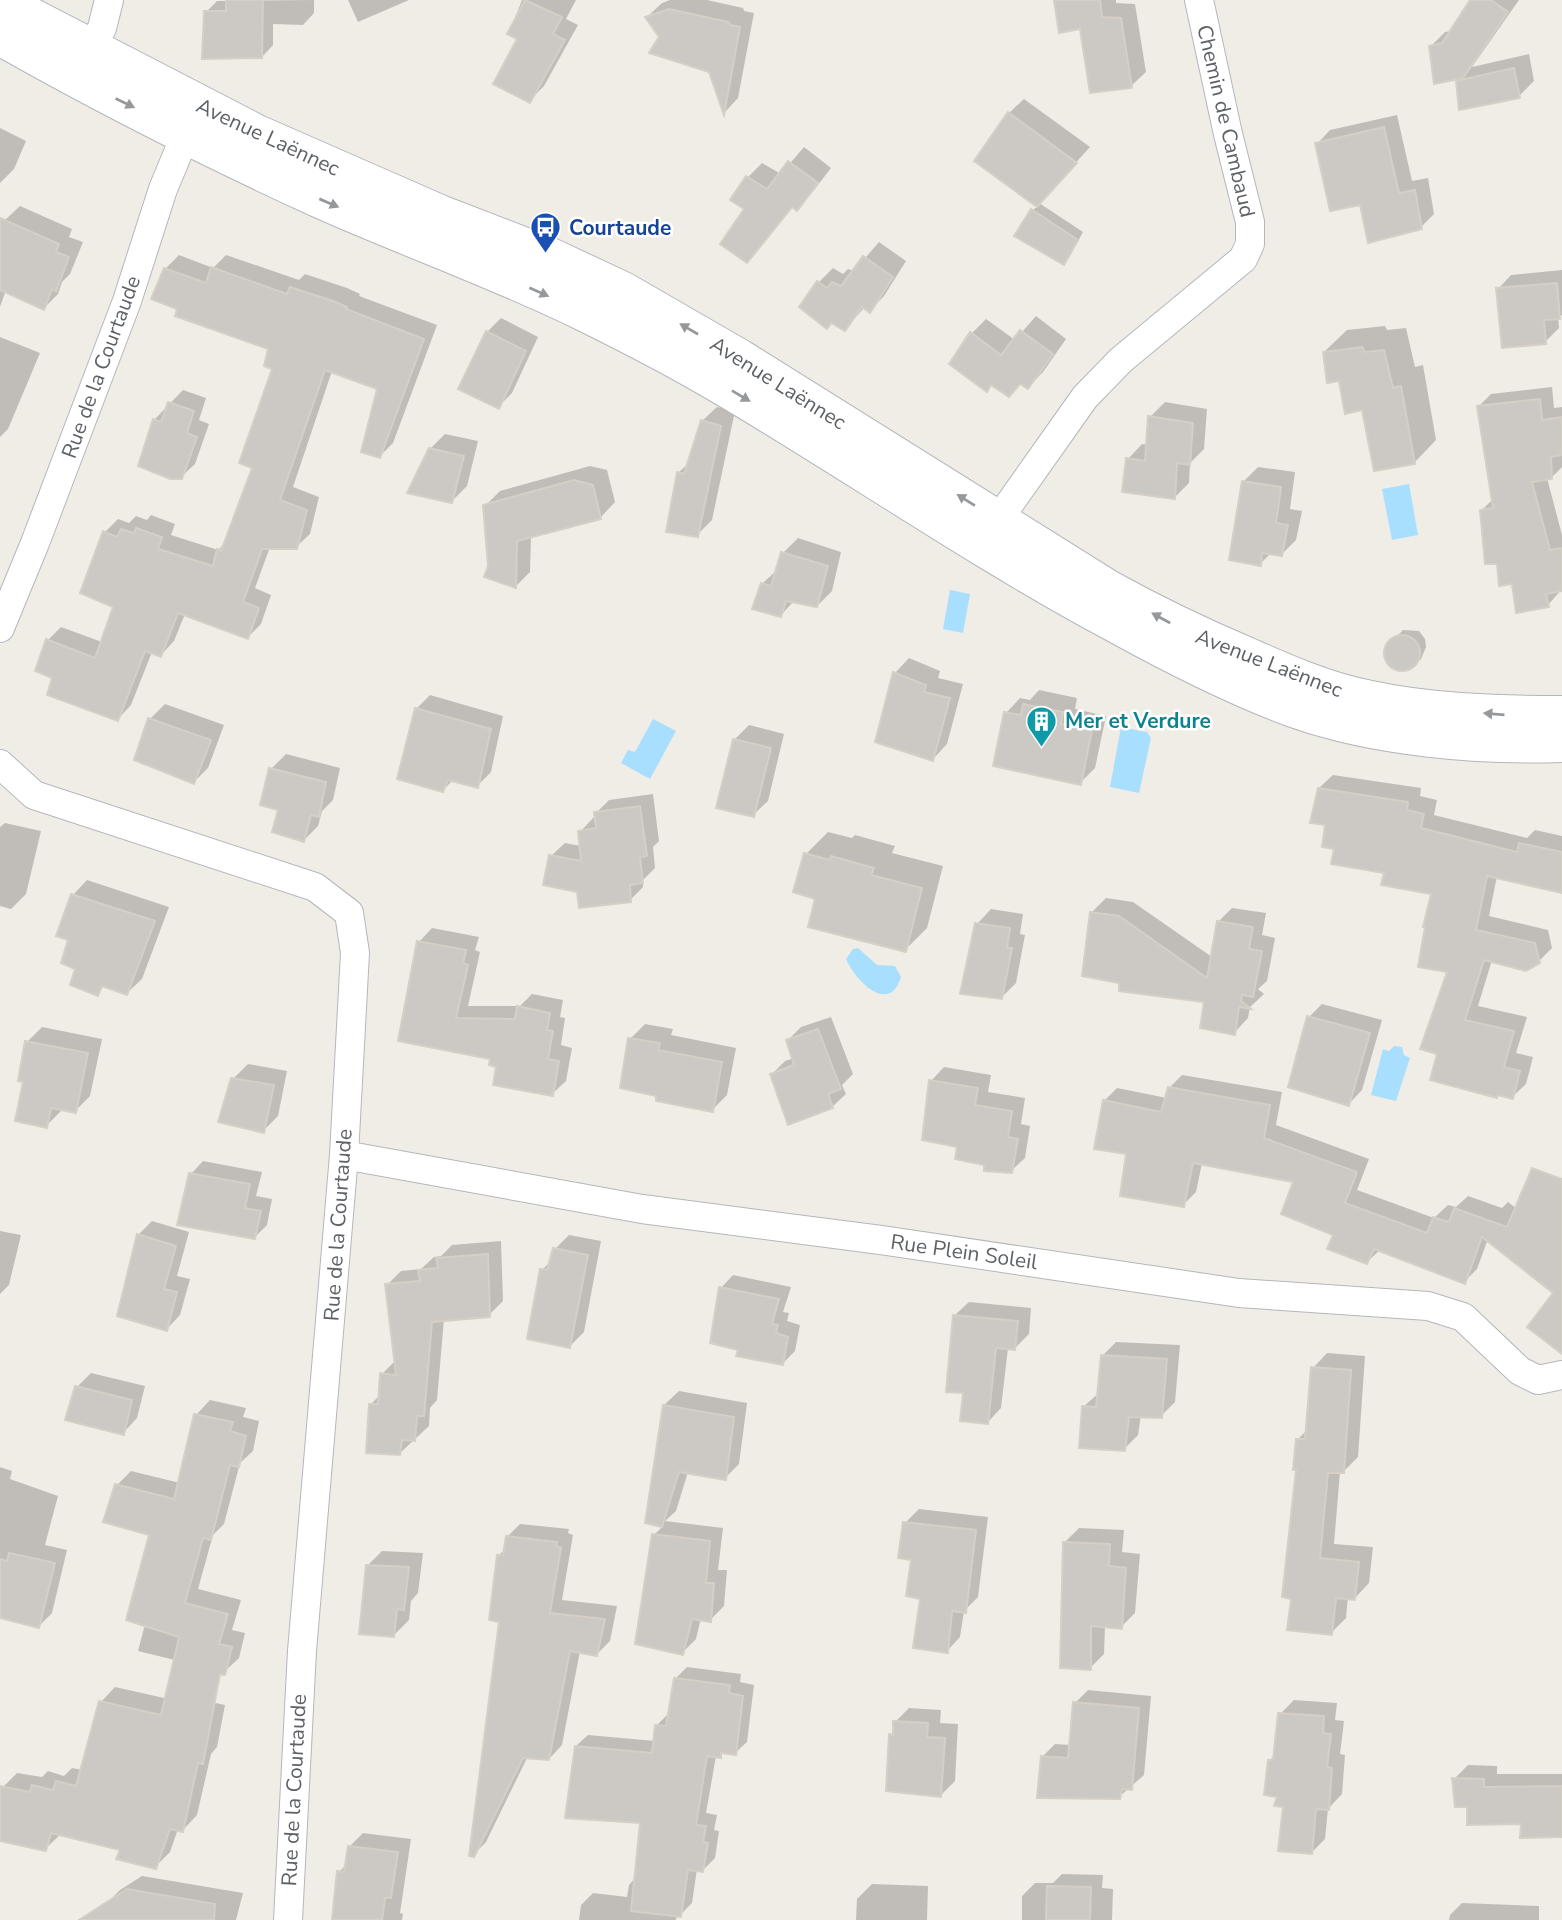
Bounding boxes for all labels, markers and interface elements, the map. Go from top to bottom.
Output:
street label: Chemin de Cambaud [1190,22,1262,220]
street label: Avenue Laënnec [192,91,345,183]
one-way arrow [115,97,135,108]
one-way arrow [319,197,340,208]
bus stop icon: Courtaude [529,211,563,255]
place label: Courtaude [569,214,671,242]
street label: Rue de la Courtaude [55,272,147,462]
one-way arrow [529,286,549,298]
one-way arrow [680,323,699,335]
street label: Avenue Laënnec [705,330,852,436]
one-way arrow [731,390,750,403]
one-way arrow [957,493,976,506]
one-way arrow [1151,612,1170,624]
street label: Avenue Laënnec [1191,622,1347,704]
building icon: Mer et Verdure [1025,704,1059,748]
place label: Mer et Verdure [1065,707,1211,735]
one-way arrow [1483,708,1505,719]
street label: Rue de la Courtaude [317,1128,359,1322]
street label: Rue Plein Soleil [889,1228,1040,1276]
street label: Rue de la Courtaude [275,1693,313,1887]

